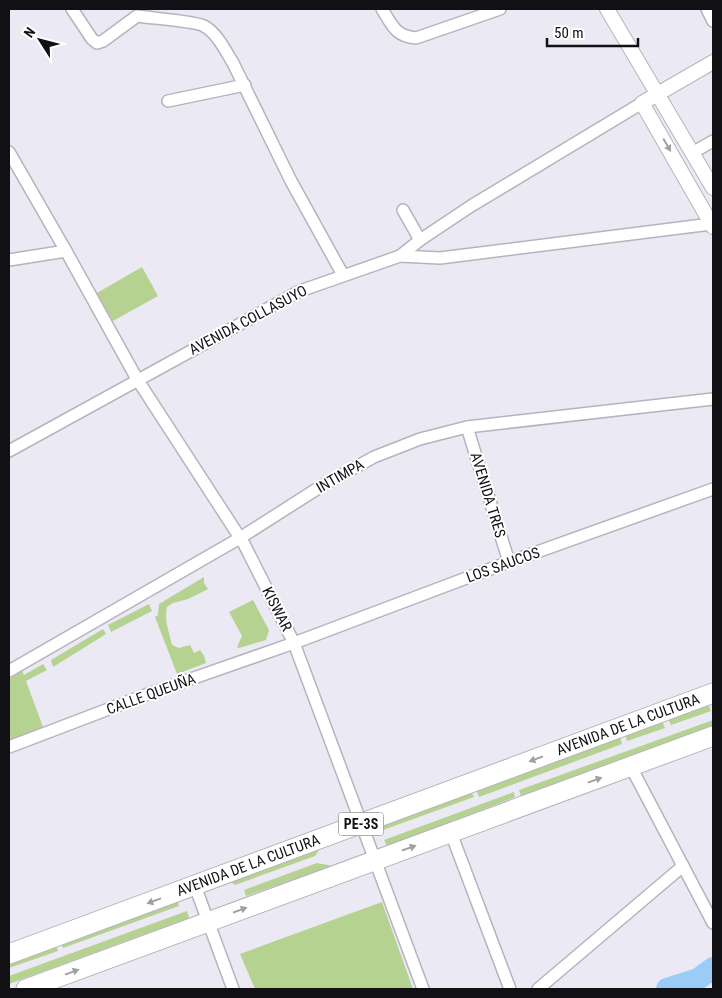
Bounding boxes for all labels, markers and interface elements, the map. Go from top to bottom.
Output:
north arrow [15,15,65,65]
scale bar [547,15,638,47]
text: N [20,24,38,41]
text: 50 m [554,24,584,42]
one-way arrow [662,139,671,152]
street label: AVENIDA COLLASUYO [186,281,310,359]
street label: AVENIDA TRES [467,450,510,540]
street label: INTIMPA [313,455,367,497]
street label: LOS SAUCOS [464,543,542,587]
street label: KISWAR [258,584,296,634]
street label: CALLE QUEUÑA [104,669,198,718]
street label: AVENIDA DE LA CULTURA [554,690,702,759]
one-way arrow [528,755,543,763]
one-way arrow [588,776,603,784]
road number: PE-3S [338,812,384,836]
street label: AVENIDA DE LA CULTURA [174,830,322,900]
one-way arrow [402,844,417,851]
one-way arrow [146,897,161,905]
one-way arrow [233,906,248,913]
one-way arrow [64,968,79,975]

